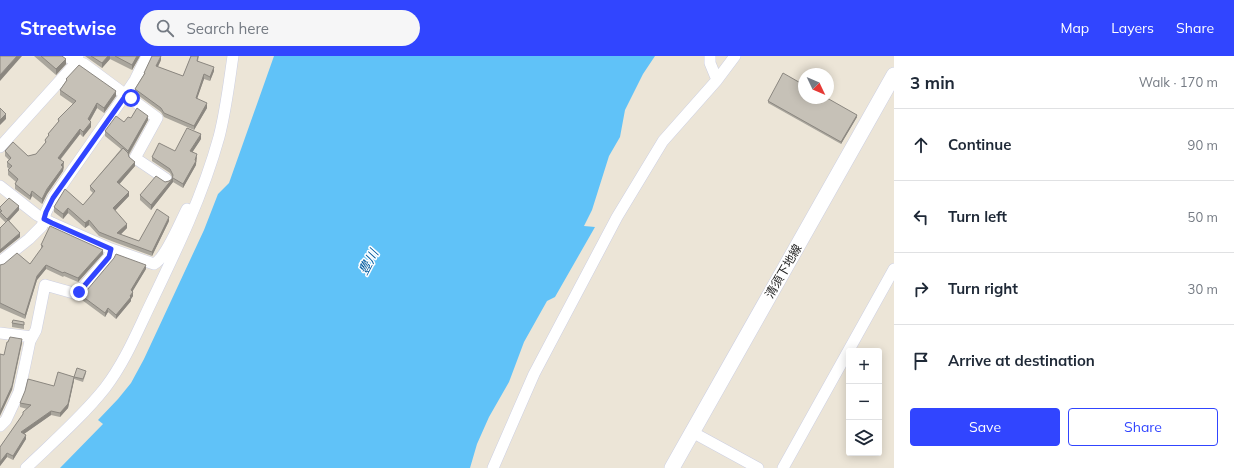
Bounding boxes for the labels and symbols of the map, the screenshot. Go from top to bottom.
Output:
north arrow [798,68,834,104]
route start [122,89,140,107]
street label: 清須下地線 [762,241,804,301]
water label: 豊川 [355,245,382,277]
route end [70,283,88,301]

